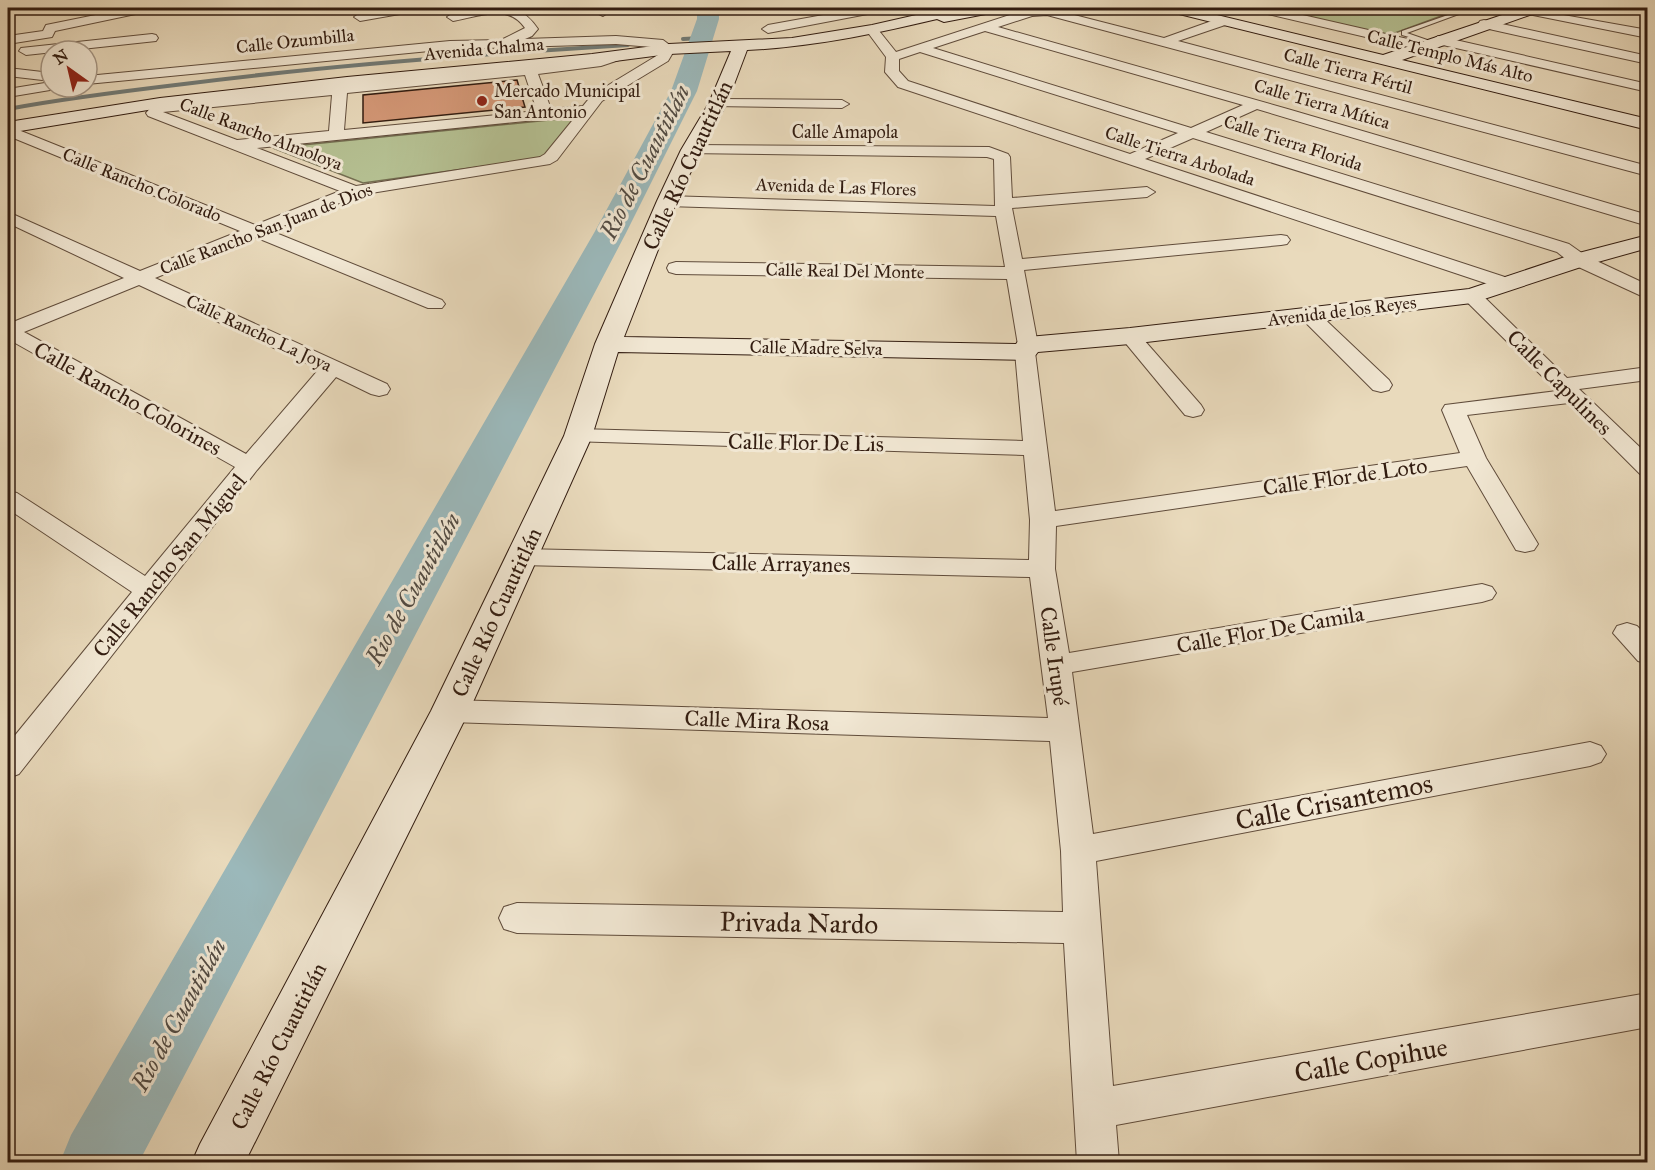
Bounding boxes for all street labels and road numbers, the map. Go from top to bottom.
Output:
street label: Calle Ozumbilla [235,24,355,58]
street label: Calle Templo Más Alto [1365,25,1535,87]
street label: Avenida Chalma [422,33,545,65]
street label: Calle Tierra Fértil [1281,43,1415,99]
street label: Calle Tierra Mítica [1251,74,1393,134]
street label: Calle Río Cuautitlán [636,76,739,254]
street label: Calle Rancho Almoloya [177,93,346,175]
street label: Calle Tierra Florida [1221,110,1366,176]
street label: Calle Amapola [792,121,899,143]
street label: Calle Tierra Arbolada [1102,121,1258,191]
street label: Calle Rancho Colorado [59,143,225,227]
street label: Avenida de Las Flores [754,173,917,201]
street label: Calle Rancho San Juan de Dios [157,178,376,281]
street label: Calle Real Del Monte [765,259,925,283]
street label: Calle Rancho La Joya [182,290,336,377]
street label: Avenida de los Reyes [1265,291,1418,331]
street label: Calle Capulines [1501,324,1618,441]
street label: Calle Rancho Colorines [29,336,226,461]
street label: Calle Madre Selva [749,336,883,360]
street label: Calle Flor De Lis [728,428,884,457]
street label: Calle Flor de Loto [1261,452,1429,501]
street label: Calle Rancho San Miguel [87,468,252,663]
street label: Calle Río Cuautitlán [445,523,548,701]
street label: Calle Arrayanes [711,549,851,578]
street label: Calle Flor De Camila [1174,600,1367,659]
street label: Calle Irupé [1034,605,1075,708]
street label: Calle Mira Rosa [684,704,831,737]
street label: Calle Crisantemos [1233,766,1435,837]
street label: Privada Nardo [719,905,879,940]
street label: Calle Río Cuautitlán [225,958,332,1134]
street label: Calle Copihue [1292,1030,1450,1089]

